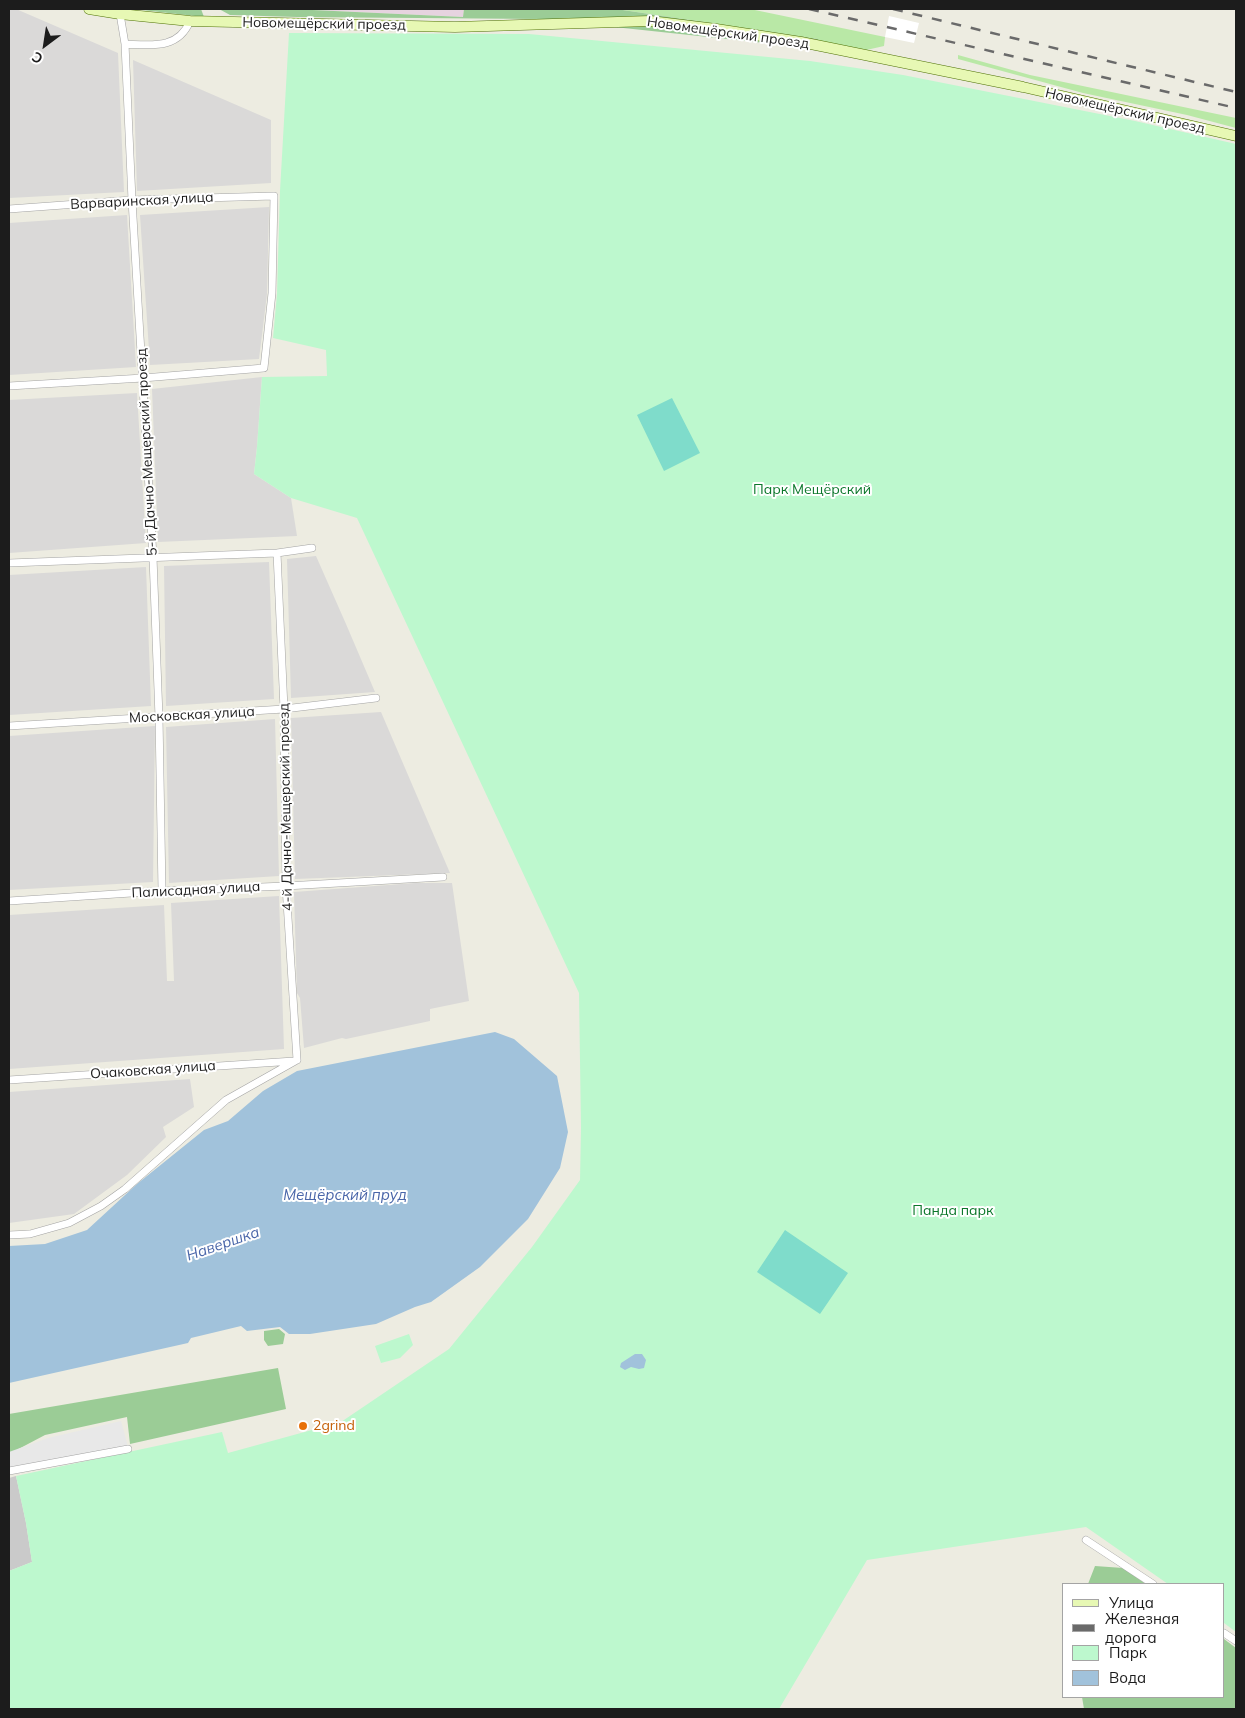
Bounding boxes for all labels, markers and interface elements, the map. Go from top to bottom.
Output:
street label: Новомещёрский проезд [646,13,810,53]
street label: Новомещёрский проезд [242,14,406,34]
north arrow [20,20,70,70]
text: С [29,48,46,68]
street label: Новомещёрский проезд [1043,84,1207,138]
street label: Варваринская улица [70,189,214,213]
street label: 5-й Дачно-Мещерский проезд [133,348,161,556]
park label: Парк Мещёрский [753,482,871,498]
street label: Московская улица [129,703,255,727]
street label: 4-й Дачно-Мещерский проезд [276,703,296,911]
street label: Палисадная улица [131,878,261,902]
street label: Очаковская улица [90,1057,216,1083]
water label: Мещёрский пруд [283,1186,407,1204]
park label: Панда парк [912,1203,994,1219]
water label: Навершка [184,1223,262,1265]
place label: 2grind [313,1418,355,1434]
marker: 2grind [297,1420,309,1432]
legend [1062,1583,1225,1698]
text: Улица [1109,1593,1154,1612]
text: Железная дорога [1105,1609,1179,1647]
text: Парк [1109,1643,1147,1662]
text: Вода [1109,1668,1146,1687]

